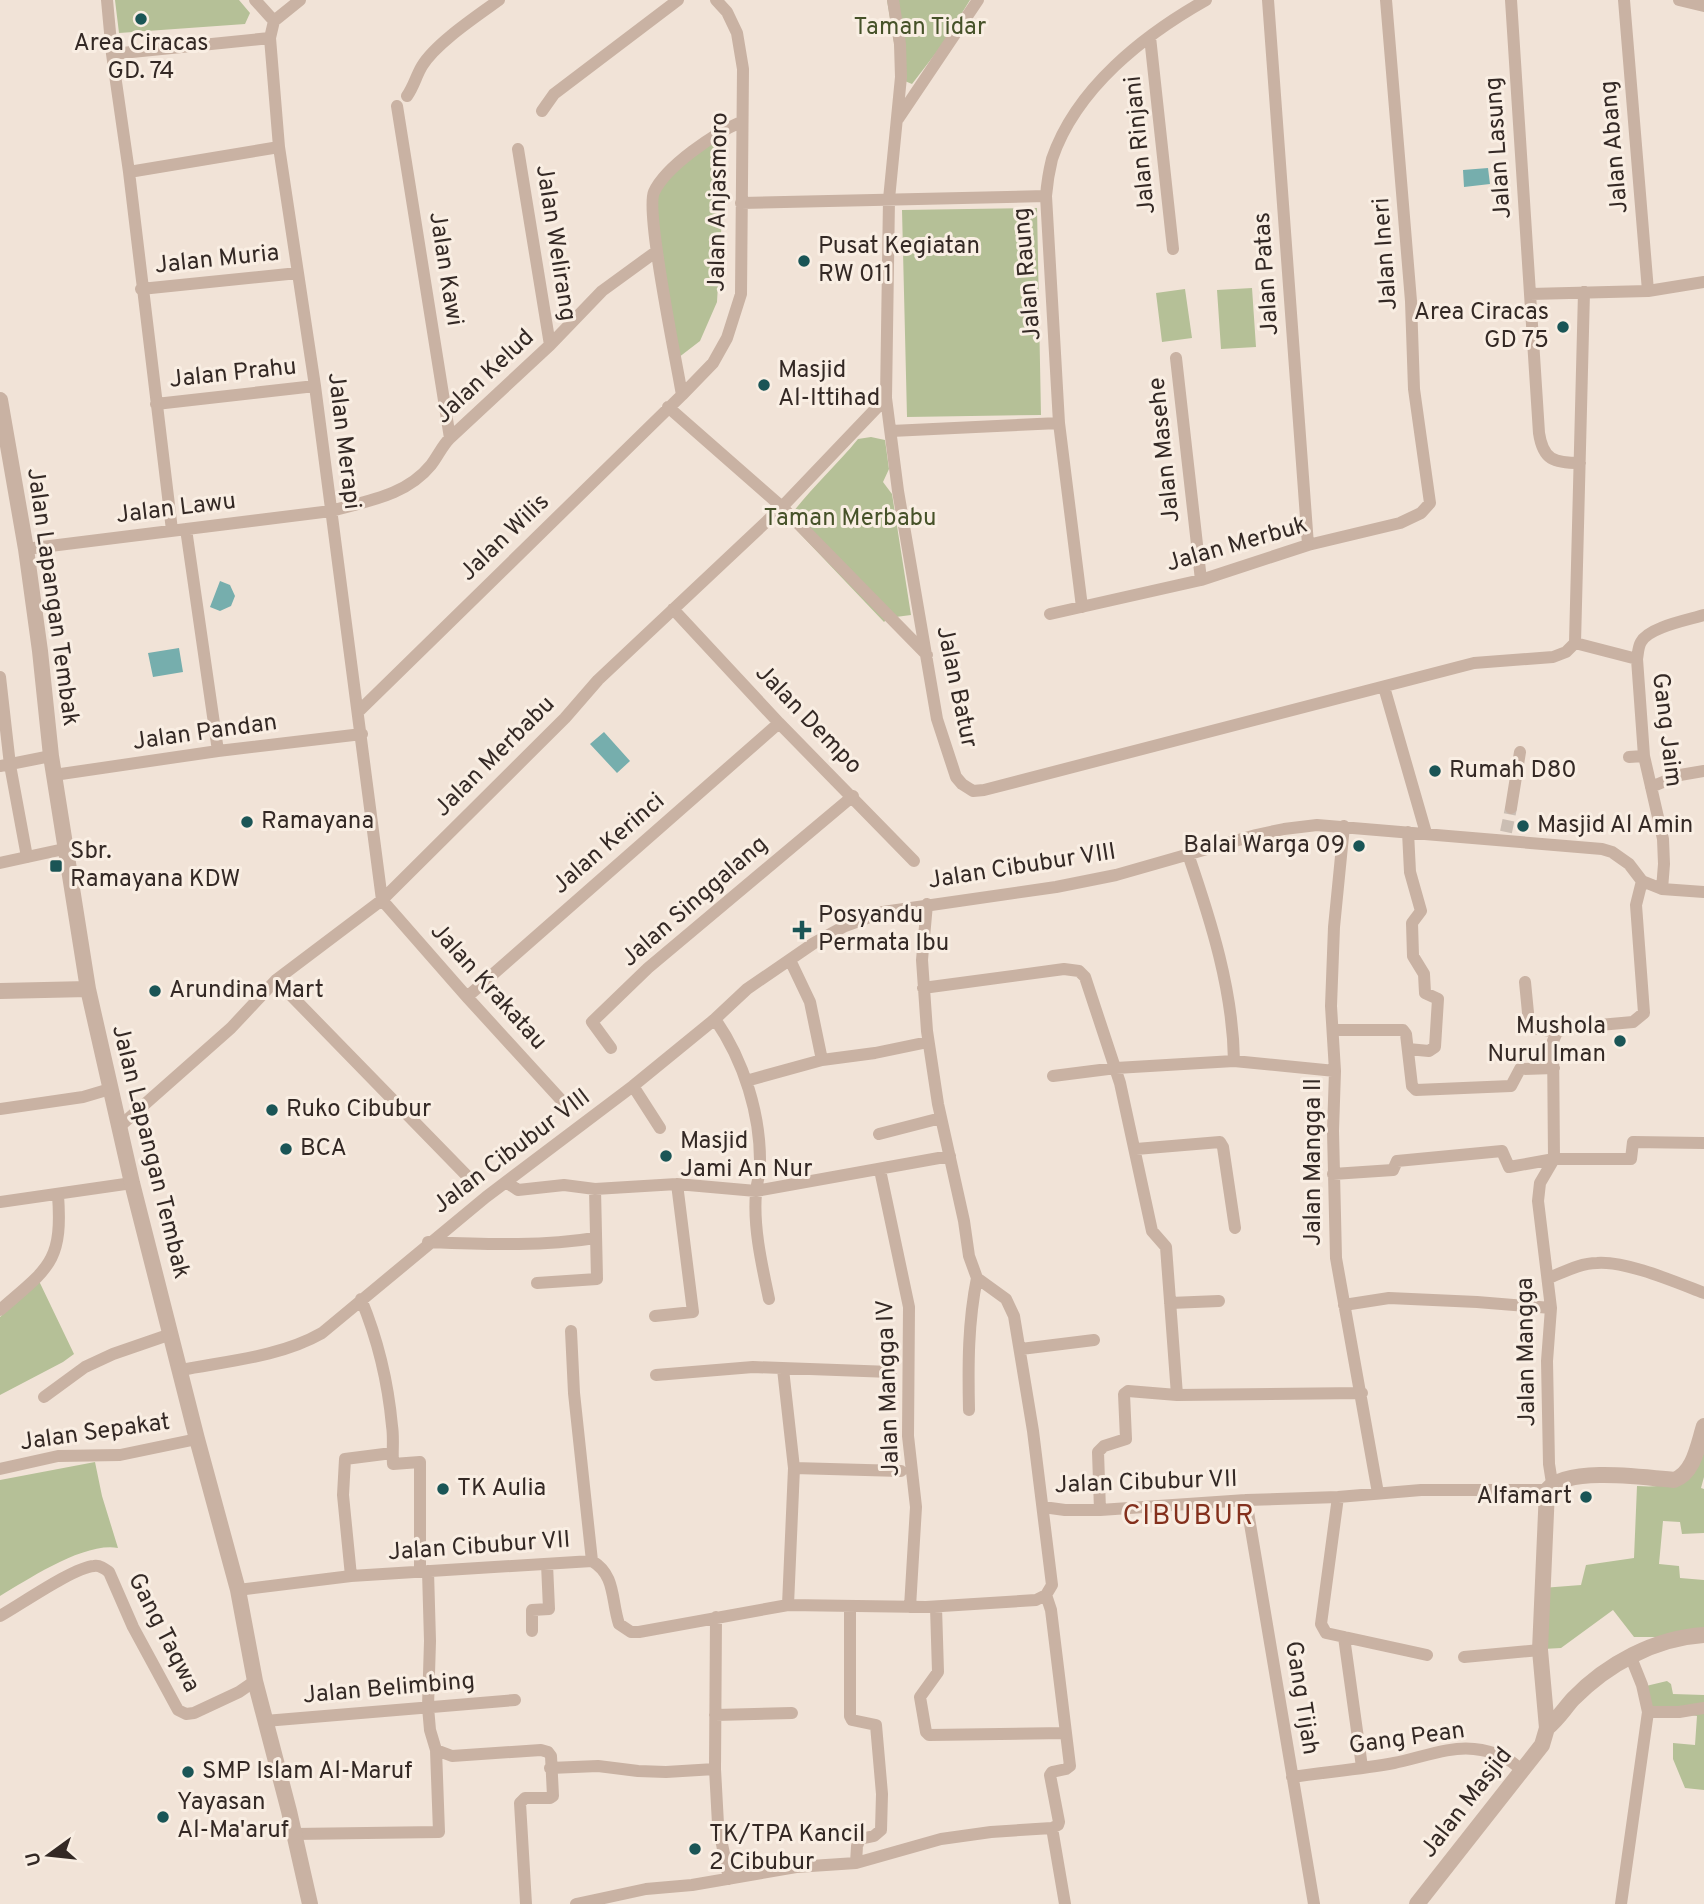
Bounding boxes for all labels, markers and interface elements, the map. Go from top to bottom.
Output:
marker: Area Ciracas GD. 74 [133,11,149,27]
park label: Taman Tidar [854,13,986,43]
place label: Area Ciracas GD. 74 [73,29,209,87]
street label: Jalan Rinjani [1119,74,1163,216]
street label: Jalan Lasung [1479,76,1519,220]
street label: Jalan Abang [1594,79,1636,215]
street label: Jalan Anjasmoro [702,112,736,292]
street label: Jalan Welirang [528,163,582,323]
street label: Jalan Ineri [1367,196,1405,312]
street label: Jalan Raung [1007,206,1049,342]
street label: Jalan Kawi [421,210,469,328]
street label: Jalan Patas [1248,211,1286,337]
place label: Pusat Kegiatan RW 011 [818,232,980,290]
street label: Jalan Muria [153,239,281,281]
marker: Pusat Kegiatan RW 011 [796,253,812,269]
place label: Area Ciracas GD 75 [1414,298,1549,356]
marker: Area Ciracas GD 75 [1555,319,1571,335]
street label: Jalan Kelud [429,323,541,431]
street label: Jalan Prahu [168,352,298,396]
place label: Masjid Al-Ittihad [778,356,880,414]
street label: Jalan Merapi [320,371,366,511]
street label: Jalan Masehe [1142,376,1188,524]
marker: Masjid Al-Ittihad [756,377,772,393]
street label: Jalan Lapangan Tembak [19,466,85,728]
street label: Jalan Lawu [114,487,238,531]
street label: Jalan Wilis [454,488,556,588]
park label: Taman Merbabu [763,504,937,534]
street label: Jalan Merbuk [1163,511,1311,579]
street label: Jalan Batur [928,623,984,751]
street label: Jalan Dempo [748,659,868,781]
street label: Gang Jaim [1644,671,1688,789]
street label: Jalan Merbabu [428,690,562,824]
street label: Jalan Pandan [131,708,279,758]
place label: Rumah D80 [1449,756,1577,786]
marker: Rumah D80 [1427,763,1443,779]
street label: Jalan Kerinci [546,787,672,901]
place label: Ramayana [261,807,374,837]
place label: Masjid Al Amin [1537,811,1693,841]
marker: Ramayana [239,814,255,830]
marker: Masjid Al Amin [1515,818,1531,834]
street label: Jalan Singgalang [615,830,775,974]
place label: Balai Warga 09 [1183,831,1345,861]
place label: Sbr. Ramayana KDW [70,837,240,895]
street label: Jalan Cibubur VIII [926,837,1118,897]
marker: Balai Warga 09 [1351,838,1367,854]
marker: Sbr. Ramayana KDW [48,858,64,874]
place label: Posyandu Permata Ibu [818,901,949,959]
street label: Jalan Krakatau [423,917,553,1057]
marker: Posyandu Permata Ibu [792,920,812,940]
place label: Arundina Mart [169,976,324,1006]
marker: Arundina Mart [147,983,163,999]
place label: Mushola Nurul Iman [1487,1012,1606,1070]
street label: Jalan Lapangan Tembak [104,1022,196,1282]
marker: Mushola Nurul Iman [1612,1033,1628,1049]
street label: Jalan Mangga II [1299,1078,1329,1246]
street label: Jalan Cibubur VIII [427,1083,597,1221]
place label: Ruko Cibubur [286,1095,431,1125]
marker: Ruko Cibubur [264,1102,280,1118]
place label: Masjid Jami An Nur [680,1127,813,1185]
place label: BCA [300,1134,347,1164]
marker: BCA [278,1141,294,1157]
marker: Masjid Jami An Nur [658,1148,674,1164]
street label: Jalan Mangga [1511,1277,1543,1427]
street label: Jalan Mangga IV [871,1299,907,1477]
street label: Jalan Sepakat [18,1408,172,1458]
street label: Jalan Cibubur VII [1054,1465,1238,1501]
place label: TK Aulia [457,1474,546,1504]
marker: TK Aulia [435,1481,451,1497]
place label: Alfamart [1476,1482,1572,1512]
marker: Alfamart [1578,1489,1594,1505]
district label: CIBUBUR [1122,1499,1256,1535]
street label: Jalan Cibubur VII [387,1526,571,1568]
street label: Gang Taqwa [120,1568,206,1698]
street label: Gang Tijah [1277,1639,1325,1757]
street label: Jalan Belimbing [302,1667,476,1711]
street label: Gang Pean [1347,1716,1467,1762]
street label: Jalan Masjid [1414,1742,1520,1864]
place label: SMP Islam Al-Maruf [202,1757,412,1787]
marker: SMP Islam Al-Maruf [180,1764,196,1780]
place label: Yayasan Al-Ma'aruf [177,1788,289,1846]
marker: Yayasan Al-Ma'aruf [155,1809,171,1825]
north arrow [14,1820,84,1890]
place label: TK/TPA Kancil 2 Cibubur [709,1820,865,1878]
marker: TK/TPA Kancil 2 Cibubur [687,1841,703,1857]
text: U [21,1849,48,1869]

